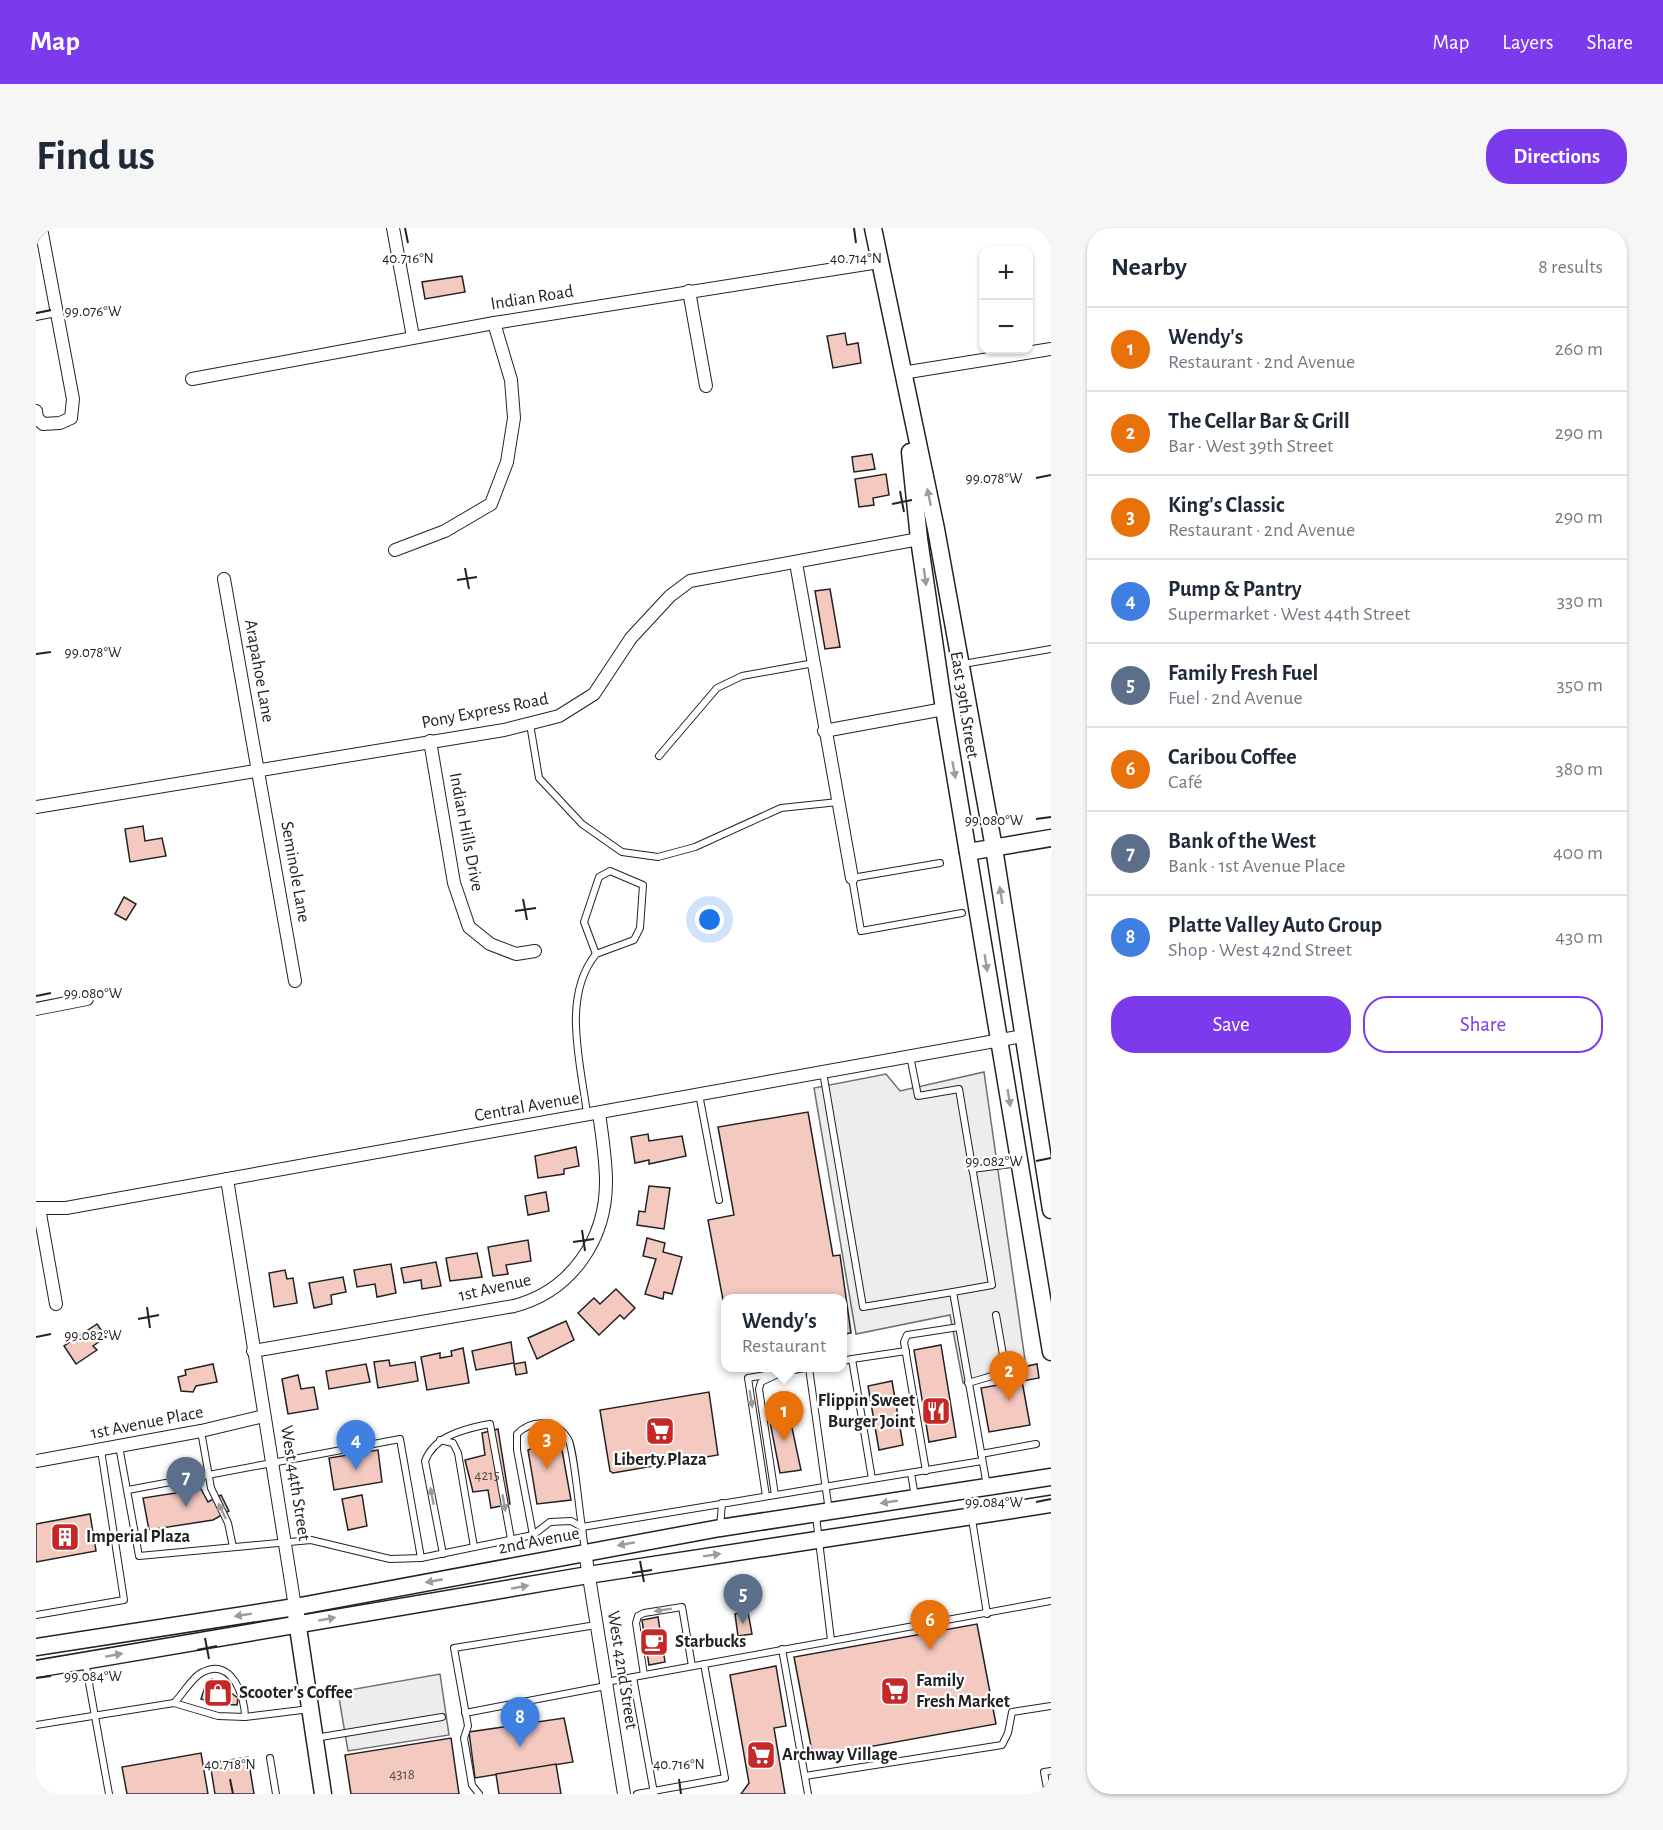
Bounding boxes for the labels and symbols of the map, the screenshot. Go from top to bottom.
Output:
text: 40.716°N [382,251,434,266]
text: 40.714°N [830,251,882,266]
street label: Indian Road [489,283,575,313]
text: 99.076°W [65,304,122,319]
text: 99.078°W [966,471,1023,486]
one-way arrow [924,487,933,506]
one-way arrow [920,568,929,587]
street label: Arapahoe Lane [241,618,277,724]
text: 99.078°W [65,645,122,660]
street label: East 39th Street [947,650,981,760]
street label: Pony Express Road [420,690,550,732]
one-way arrow [950,761,959,780]
street label: Indian Hills Drive [446,771,486,893]
text: 99.080°W [965,813,1024,828]
street label: Seminole Lane [277,820,313,924]
one-way arrow [996,885,1005,904]
your location [695,905,724,934]
one-way arrow [982,953,991,972]
text: 99.080°W [64,986,123,1001]
street label: Central Avenue [473,1089,581,1125]
one-way arrow [1004,1089,1013,1108]
text: 99.082°W [965,1154,1023,1169]
street label: 1st Avenue [457,1271,533,1305]
text: 99.082°W [64,1328,122,1343]
pin: 2 [990,1352,1028,1401]
one-way arrow [747,1390,756,1409]
pin: 1 [764,1392,804,1441]
place label: Flippin Sweet Burger Joint [818,1392,915,1431]
restaurant icon: Flippin Sweet Burger Joint [920,1395,952,1427]
street label: 1st Avenue Place [89,1403,205,1443]
supermarket icon: Liberty Plaza [644,1415,676,1447]
pin: 4 [336,1420,376,1470]
pin: 3 [528,1420,566,1469]
street label: West 44th Street [277,1424,313,1542]
place label: Liberty Plaza [613,1451,707,1469]
pin: 7 [166,1458,206,1507]
house number: 4215 [474,1468,500,1483]
one-way arrow [427,1486,436,1505]
one-way arrow [500,1493,509,1512]
text: 99.084°W [965,1495,1023,1510]
one-way arrow [880,1498,899,1507]
one-way arrow [218,1502,227,1519]
building icon: Imperial Plaza [49,1521,81,1553]
street label: 2nd Avenue [497,1524,581,1558]
place label: Imperial Plaza [86,1528,191,1546]
one-way arrow [616,1540,635,1549]
one-way arrow [703,1550,722,1559]
pin: 5 [724,1574,762,1624]
one-way arrow [425,1577,444,1586]
one-way arrow [510,1582,529,1591]
pin: 6 [910,1600,950,1650]
one-way arrow [653,1605,672,1614]
street label: West 42nd Street [604,1609,640,1731]
one-way arrow [233,1611,252,1620]
one-way arrow [318,1614,337,1623]
cafe icon: Starbucks [638,1626,670,1658]
place label: Starbucks [675,1633,746,1651]
one-way arrow [105,1651,124,1660]
text: 99.084°W [64,1669,122,1684]
place label: Family Fresh Market [916,1672,1010,1711]
supermarket icon: Family Fresh Market [879,1675,911,1707]
shop icon: Scooter's Coffee [202,1677,234,1709]
place label: Scooter's Coffee [239,1684,353,1702]
pin: 8 [500,1698,540,1747]
supermarket icon: Archway Village [745,1739,777,1771]
place label: Archway Village [782,1746,898,1764]
text: 40.718°N [204,1757,256,1772]
text: 40.716°N [653,1757,705,1772]
house number: 4318 [389,1767,415,1782]

